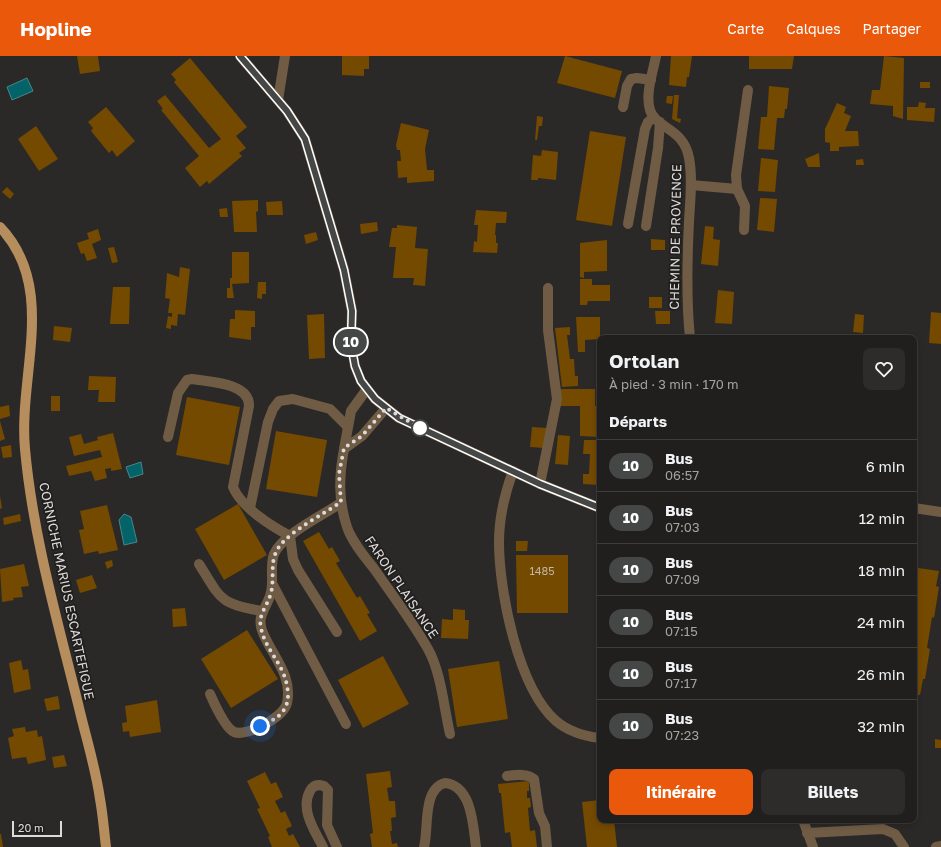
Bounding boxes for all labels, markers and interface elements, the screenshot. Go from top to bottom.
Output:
text: Hopline [20,17,92,40]
text: Carte [727,20,764,37]
text: Calques [786,20,841,37]
text: Partager [863,20,921,37]
street label: CHEMIN DE PROVENCE [666,164,684,310]
line badge: 10 [333,329,369,355]
text: 10 [343,333,359,350]
button: heart [863,348,905,390]
text: Ortolan [609,349,679,372]
text: À pied · 3 min · 170 m [609,376,739,392]
text: Départs [609,412,667,430]
unlabelled marker [411,419,429,437]
text: Bus [665,449,693,467]
text: 10 [623,457,639,474]
text: 6 min [866,457,905,475]
text: 06:57 [665,467,699,483]
street label: CORNICHE MARIUS ESCARTEFIGUE [36,481,98,701]
text: Bus [665,501,693,519]
text: 10 [623,509,639,526]
text: 12 min [859,509,905,527]
text: 07:03 [665,519,700,535]
street label: FARON PLAISANCE [362,533,442,641]
text: Bus [665,553,693,571]
text: 10 [623,561,639,578]
text: 18 min [858,561,905,579]
house number: 1485 [529,564,555,577]
text: 07:09 [665,571,700,587]
text: Bus [665,605,693,623]
text: 10 [623,613,639,630]
text: 24 min [857,613,905,631]
text: 07:15 [665,623,698,639]
text: Bus [665,657,693,675]
text: 10 [623,665,639,682]
text: 26 min [857,665,905,683]
text: 07:17 [665,675,697,691]
text: Bus [665,709,693,727]
your location [250,716,270,736]
text: 10 [623,717,639,734]
text: 32 min [857,717,905,735]
text: 07:23 [665,727,699,743]
button: Itinéraire [609,769,753,815]
button: Billets [761,769,905,815]
scale bar [12,819,62,838]
text: 20 m [18,821,44,834]

